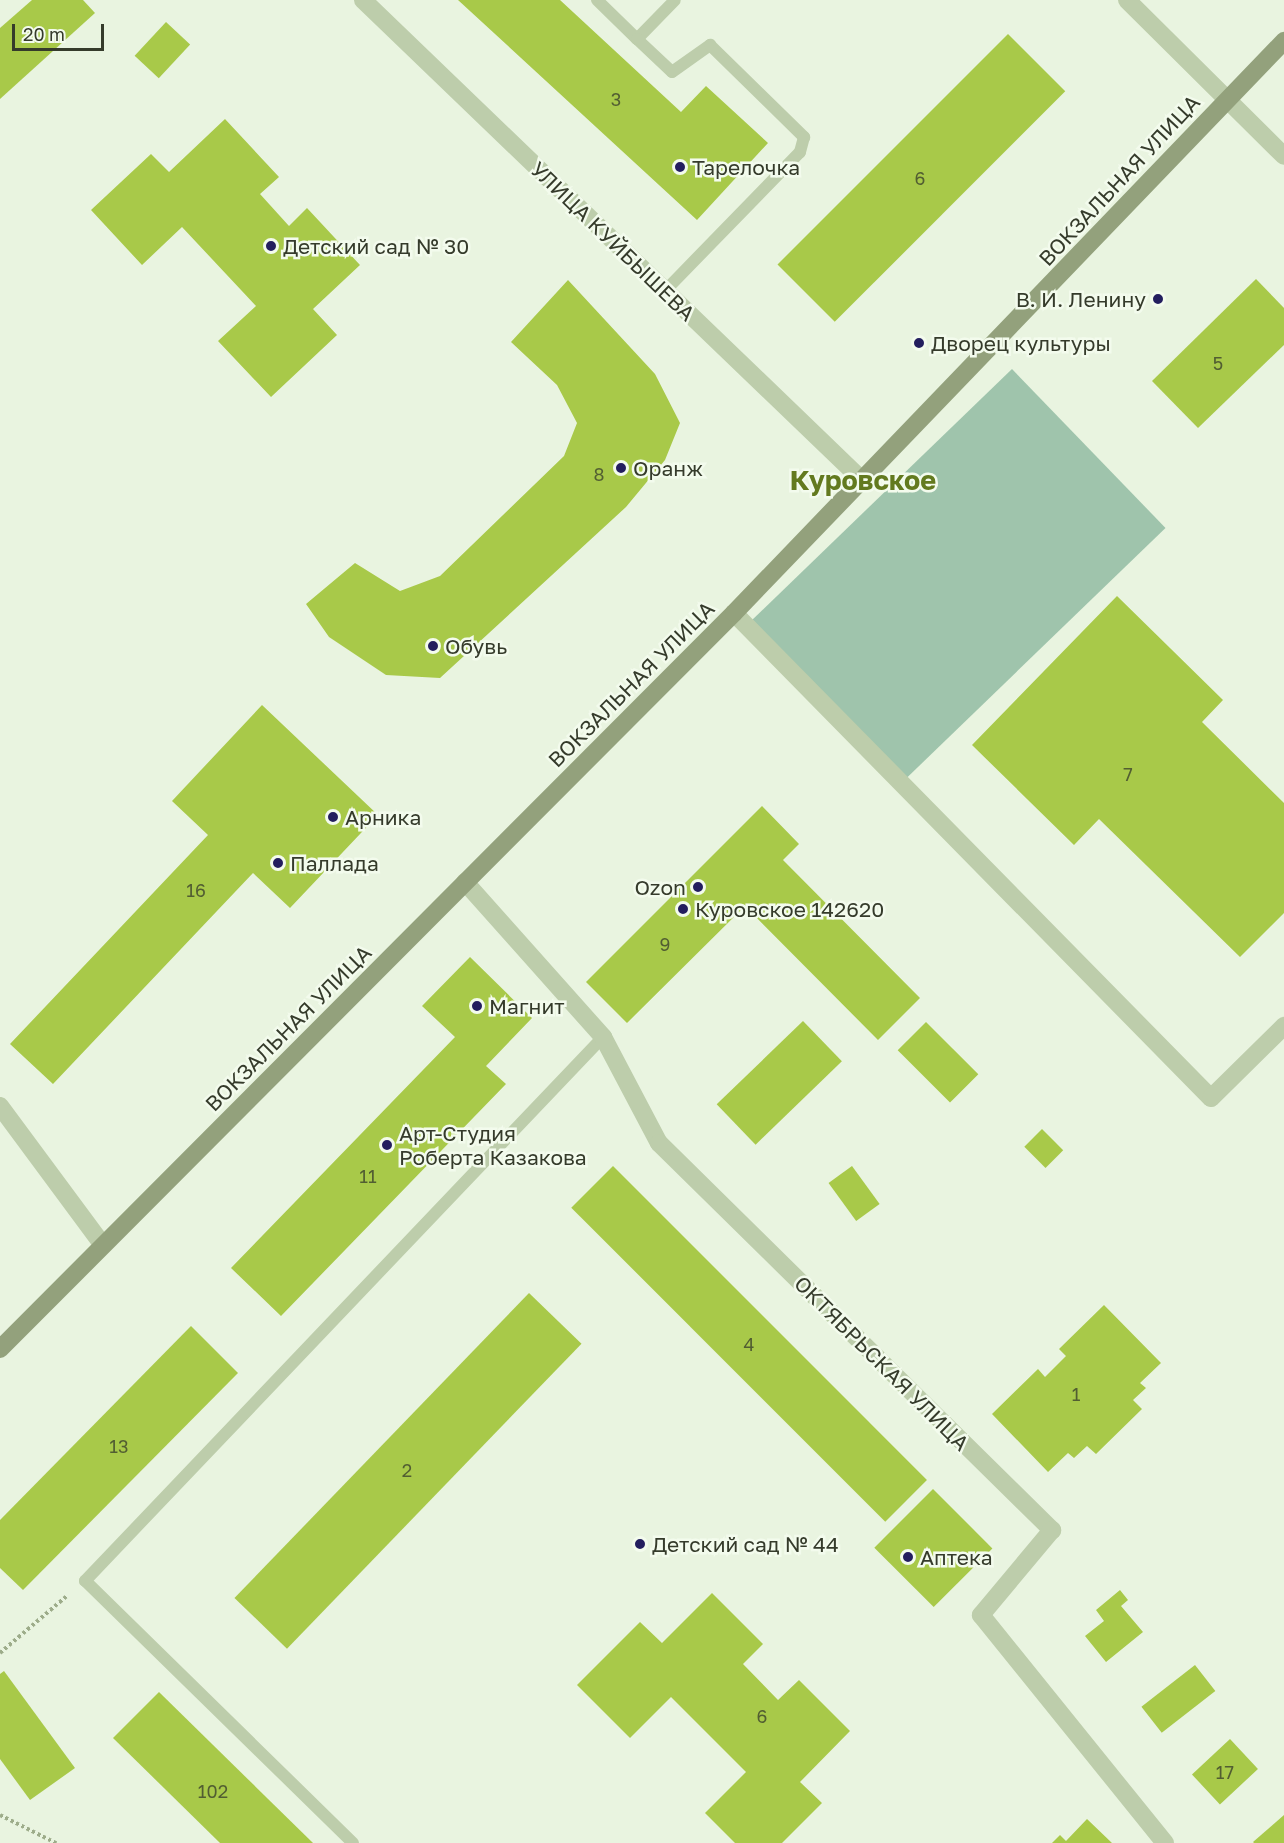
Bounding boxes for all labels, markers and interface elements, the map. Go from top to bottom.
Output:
scale bar [15,12,106,50]
text: 20 m [23,23,65,45]
house number: 3 [611,88,621,110]
street label: ВОКЗАЛЬНАЯ УЛИЦА [1033,89,1205,271]
place label: Тарелочка [692,154,800,180]
street label: УЛИЦА КУЙБЫШЕВА [526,156,700,326]
marker: Тарелочка [673,160,687,174]
house number: 6 [915,167,925,189]
place label: Детский сад № 30 [283,233,469,259]
marker: Детский сад № 30 [264,239,278,253]
place label: В. И. Ленину [1016,286,1146,312]
marker: В. И. Ленину [1151,292,1165,306]
place label: Дворец культуры [931,330,1111,356]
marker: Дворец культуры [912,336,926,350]
house number: 5 [1213,352,1223,374]
place label: Оранж [633,455,703,481]
marker: Оранж [614,461,628,475]
house number: 8 [594,463,604,485]
district label: Куровское [790,465,936,497]
street label: ВОКЗАЛЬНАЯ УЛИЦА [543,596,719,772]
place label: Обувь [445,633,507,659]
marker: Обувь [426,639,440,653]
house number: 7 [1123,763,1133,785]
place label: Арника [345,804,421,830]
marker: Арника [326,810,340,824]
place label: Паллада [290,850,379,876]
marker: Паллада [271,856,285,870]
place label: Ozon [634,874,686,900]
house number: 16 [186,879,206,901]
marker: Ozon [691,880,705,894]
place label: Куровское 142620 [695,896,884,922]
marker: Куровское 142620 [676,902,690,916]
house number: 9 [660,933,670,955]
street label: ВОКЗАЛЬНАЯ УЛИЦА [200,940,376,1116]
place label: Магнит [489,993,564,1019]
marker: Магнит [470,999,484,1013]
place label: Арт-Студия Роберта Казакова [399,1120,587,1170]
marker: Арт-Студия Роберта Казакова [380,1138,394,1152]
house number: 11 [359,1165,377,1187]
street label: ОКТЯБРЬСКАЯ УЛИЦА [789,1270,975,1456]
house number: 4 [744,1333,754,1355]
house number: 1 [1072,1383,1080,1405]
house number: 13 [109,1435,129,1457]
house number: 2 [402,1459,412,1481]
place label: Детский сад № 44 [652,1531,839,1557]
marker: Детский сад № 44 [633,1537,647,1551]
place label: Аптека [920,1544,993,1570]
marker: Аптека [901,1550,915,1564]
house number: 6 [757,1705,767,1727]
house number: 17 [1216,1761,1234,1783]
house number: 102 [198,1780,228,1802]

